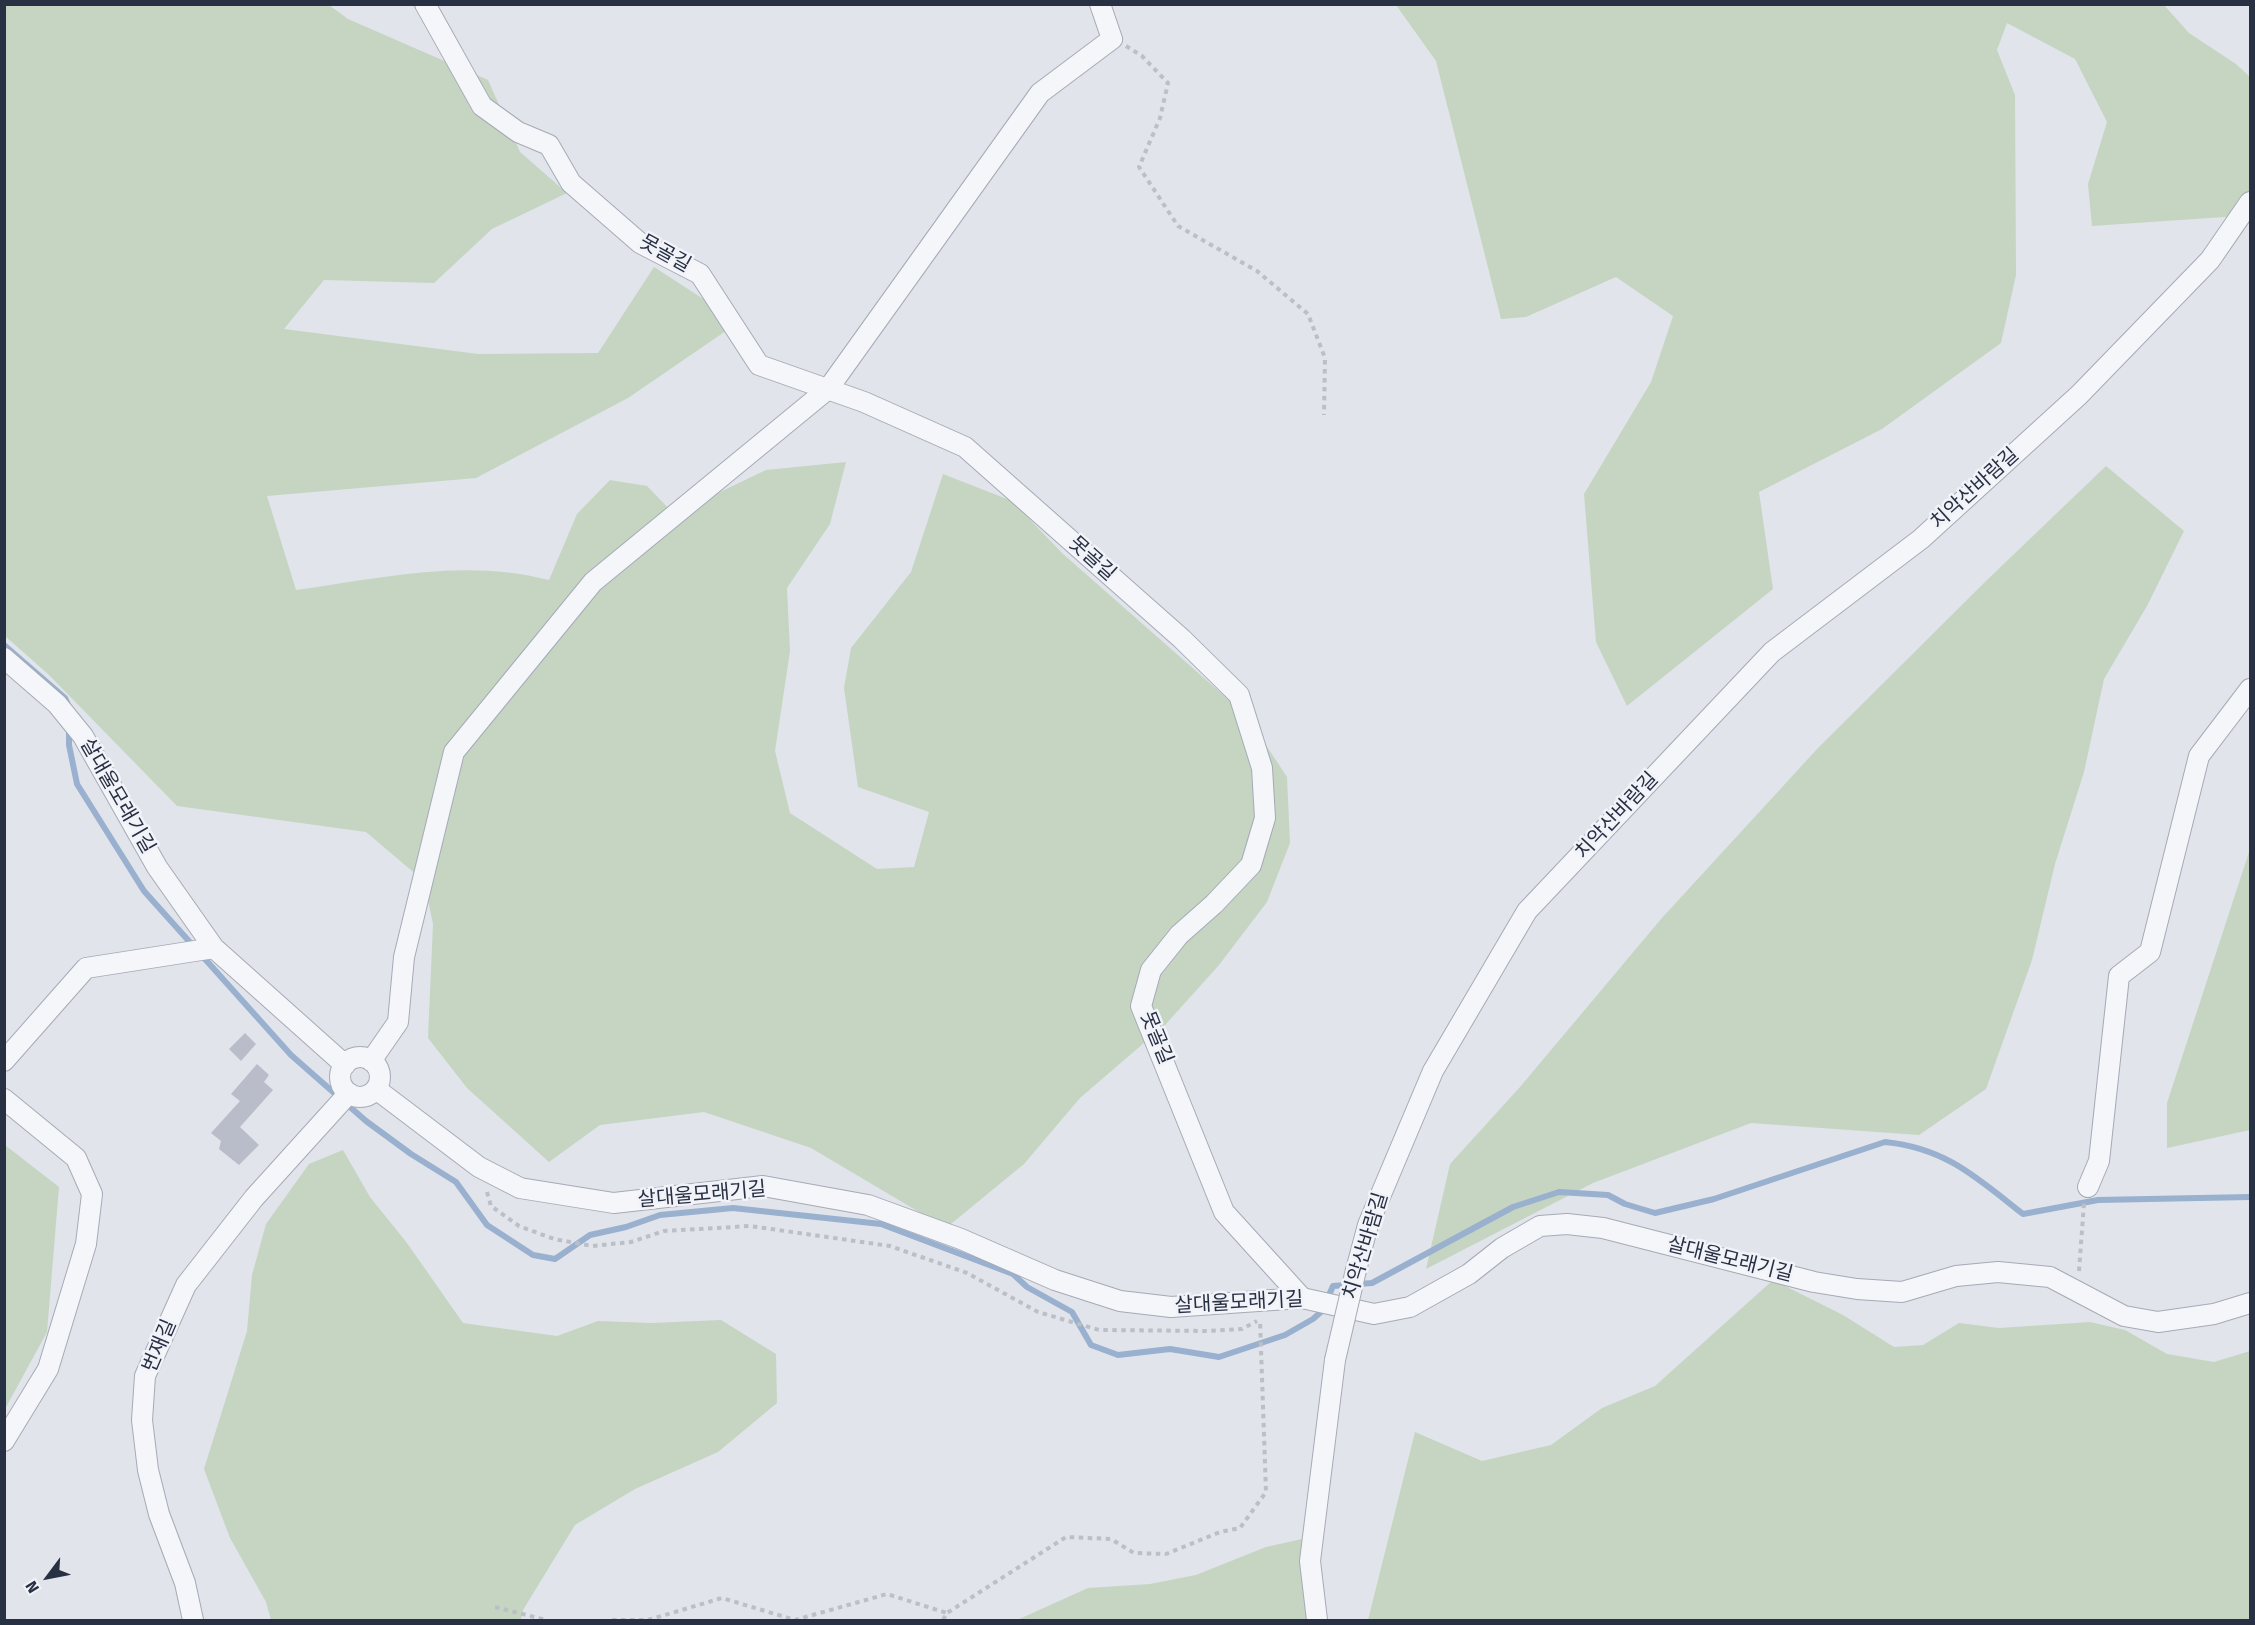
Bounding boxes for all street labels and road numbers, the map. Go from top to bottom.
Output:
street label: 못골길 [635,230,695,278]
street label: 치악산바람길 [1926,443,2024,535]
street label: 못골길 [1063,532,1121,586]
street label: 살대울모래기길 [74,734,160,858]
street label: 치악산바람길 [1571,767,1663,865]
street label: 못골길 [1135,1008,1177,1068]
street label: 살대울모래기길 [637,1177,767,1213]
street label: 치악산바람길 [1338,1190,1394,1302]
street label: 살대울모래기길 [1665,1233,1795,1287]
street label: 살대울모래기길 [1174,1288,1304,1318]
street label: 번재길 [138,1316,182,1376]

